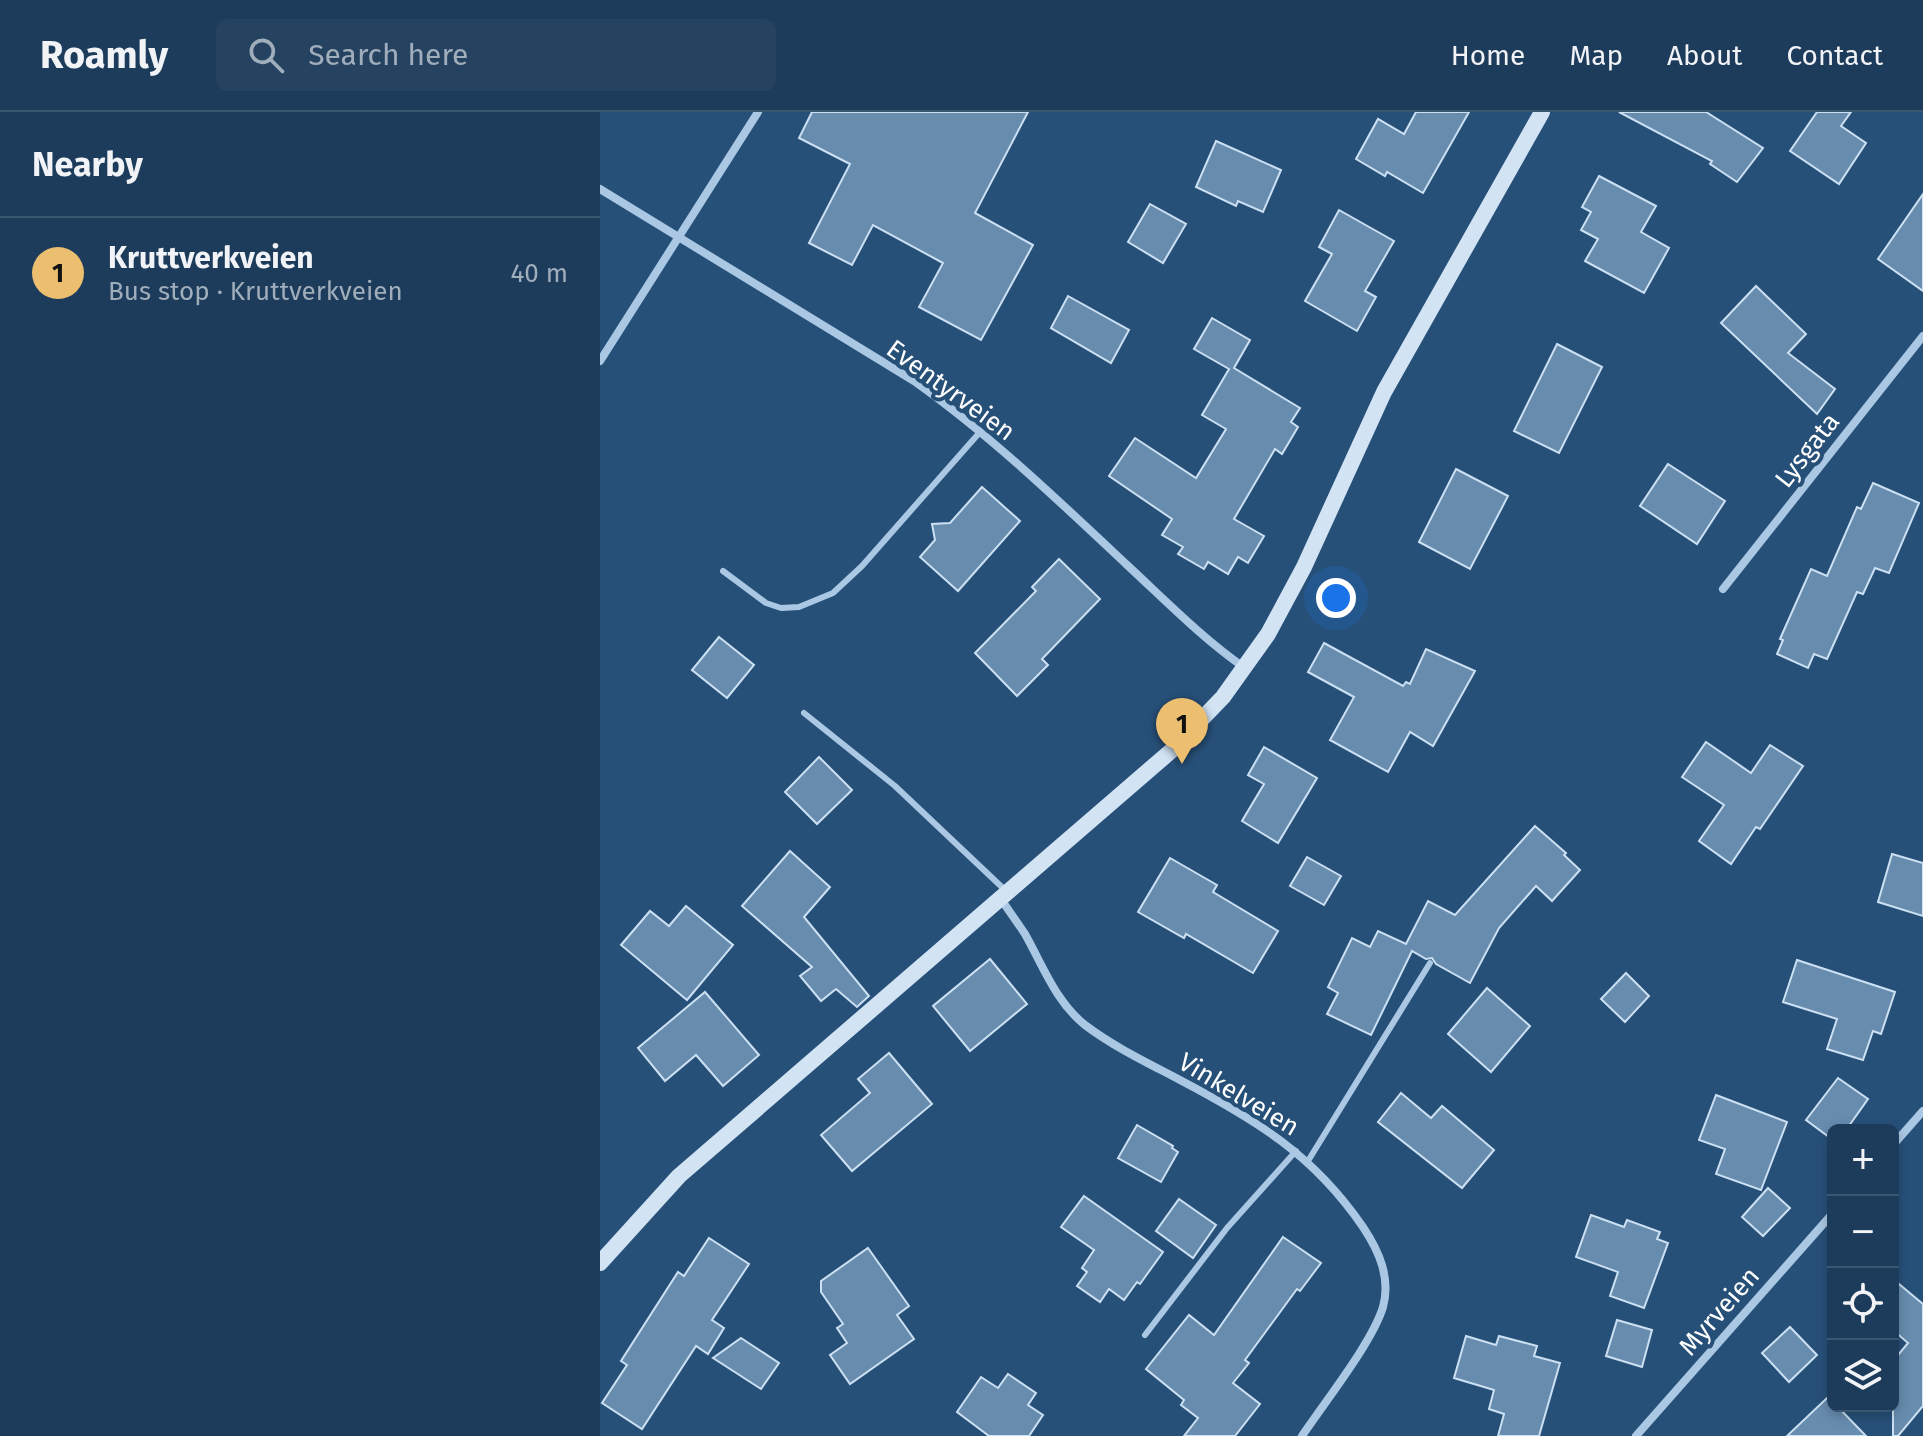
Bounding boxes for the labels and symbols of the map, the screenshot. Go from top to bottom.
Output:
street label: Eventyrveien [880,333,1021,447]
street label: Lysgata [1769,407,1846,494]
your location [1316,578,1356,618]
pin: 1 [1156,698,1208,764]
street label: Vinkelveien [1173,1046,1305,1143]
street label: Myrveien [1673,1261,1766,1362]

